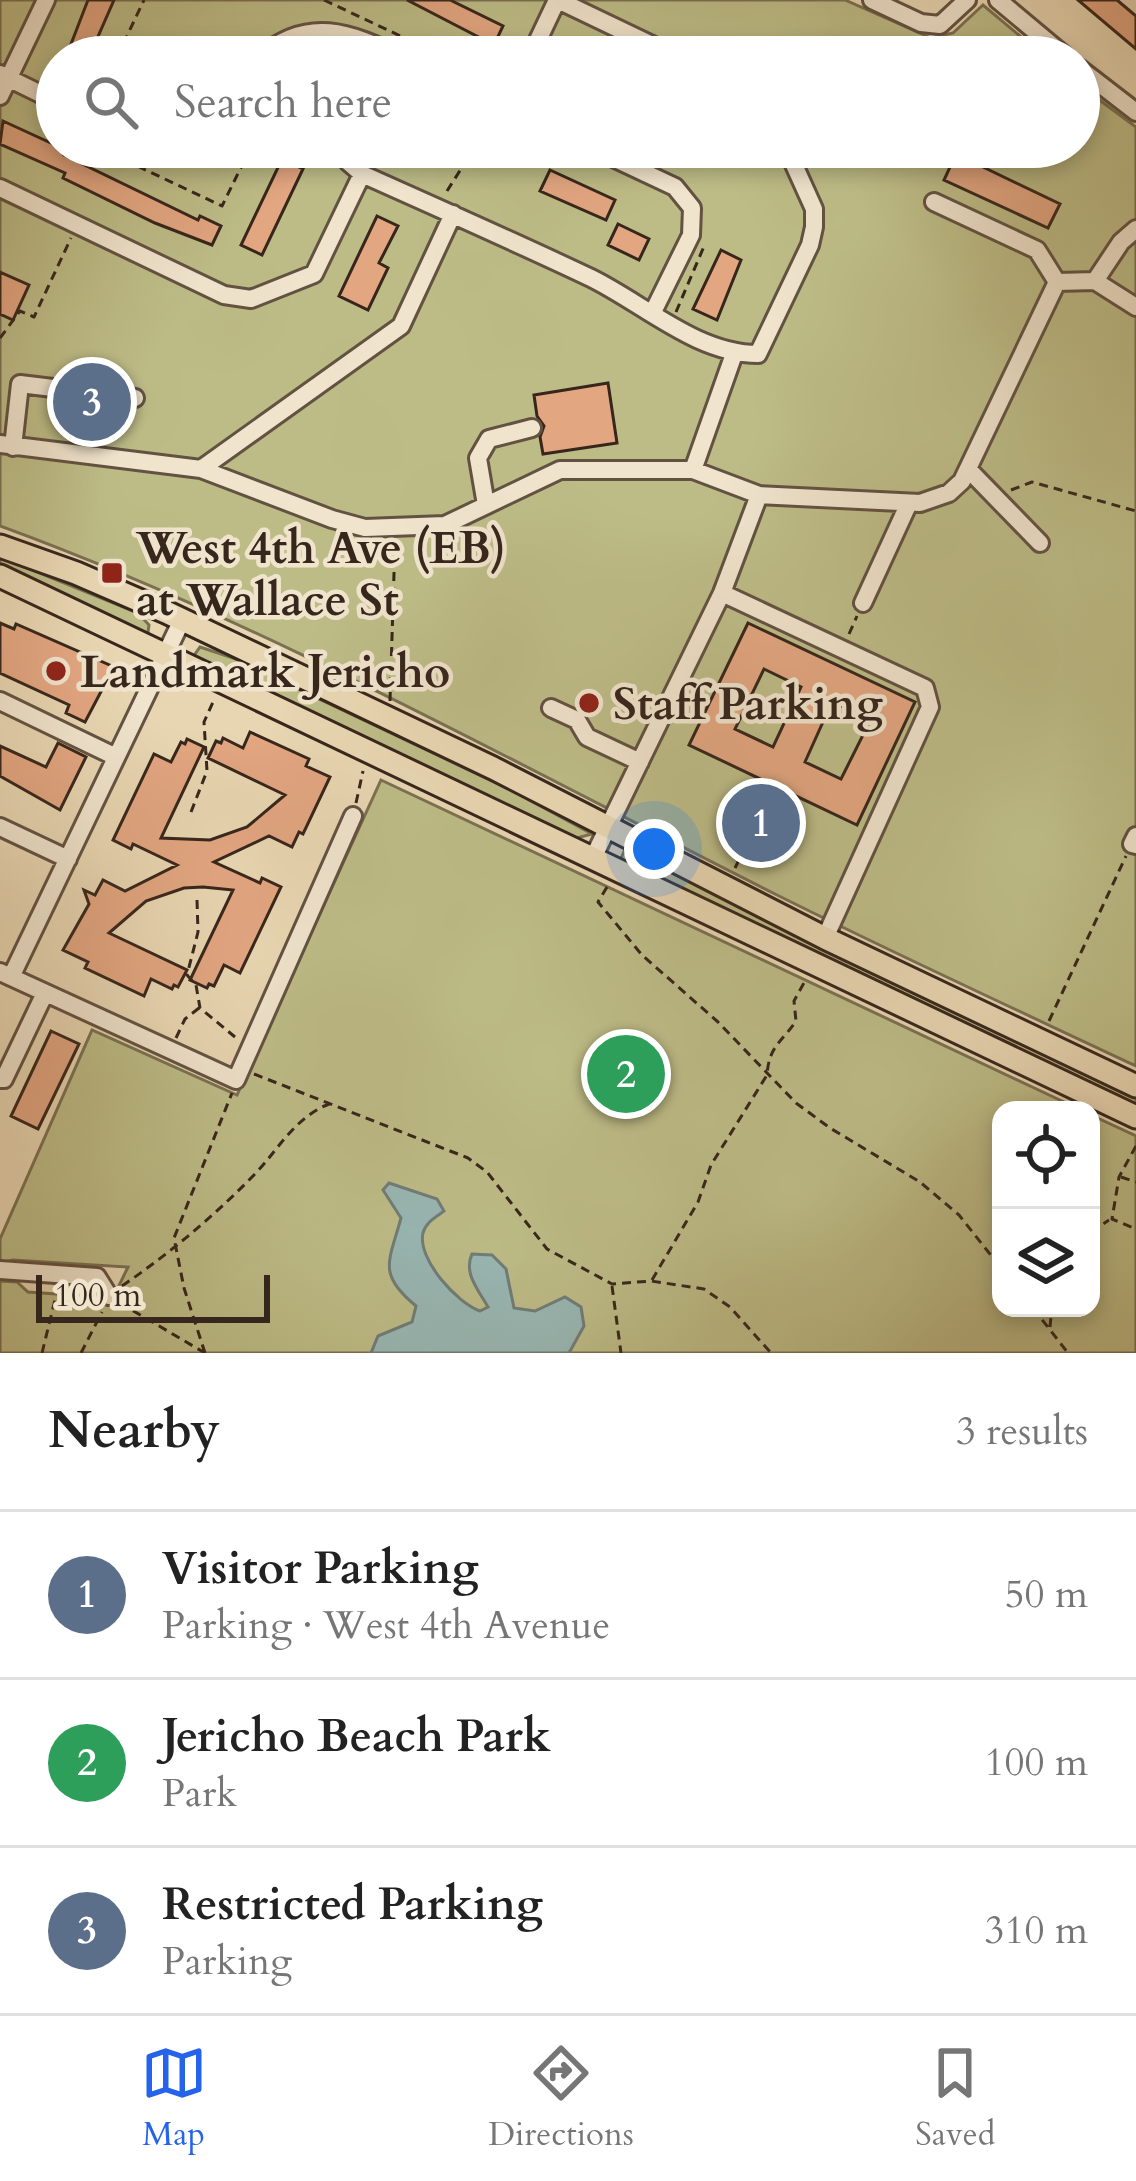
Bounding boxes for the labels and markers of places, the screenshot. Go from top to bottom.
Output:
pin: 3 [53,357,131,447]
place label: West 4th Ave (EB) at Wallace St [135,518,506,631]
marker: West 4th Ave (EB) at Wallace St [99,560,125,586]
place label: Landmark Jericho [80,642,450,703]
marker: Landmark Jericho [43,658,69,684]
place label: Staff Parking [613,674,883,735]
marker: Staff Parking [576,690,602,716]
pin: 1 [722,778,800,868]
pin: 2 [587,1029,665,1119]

